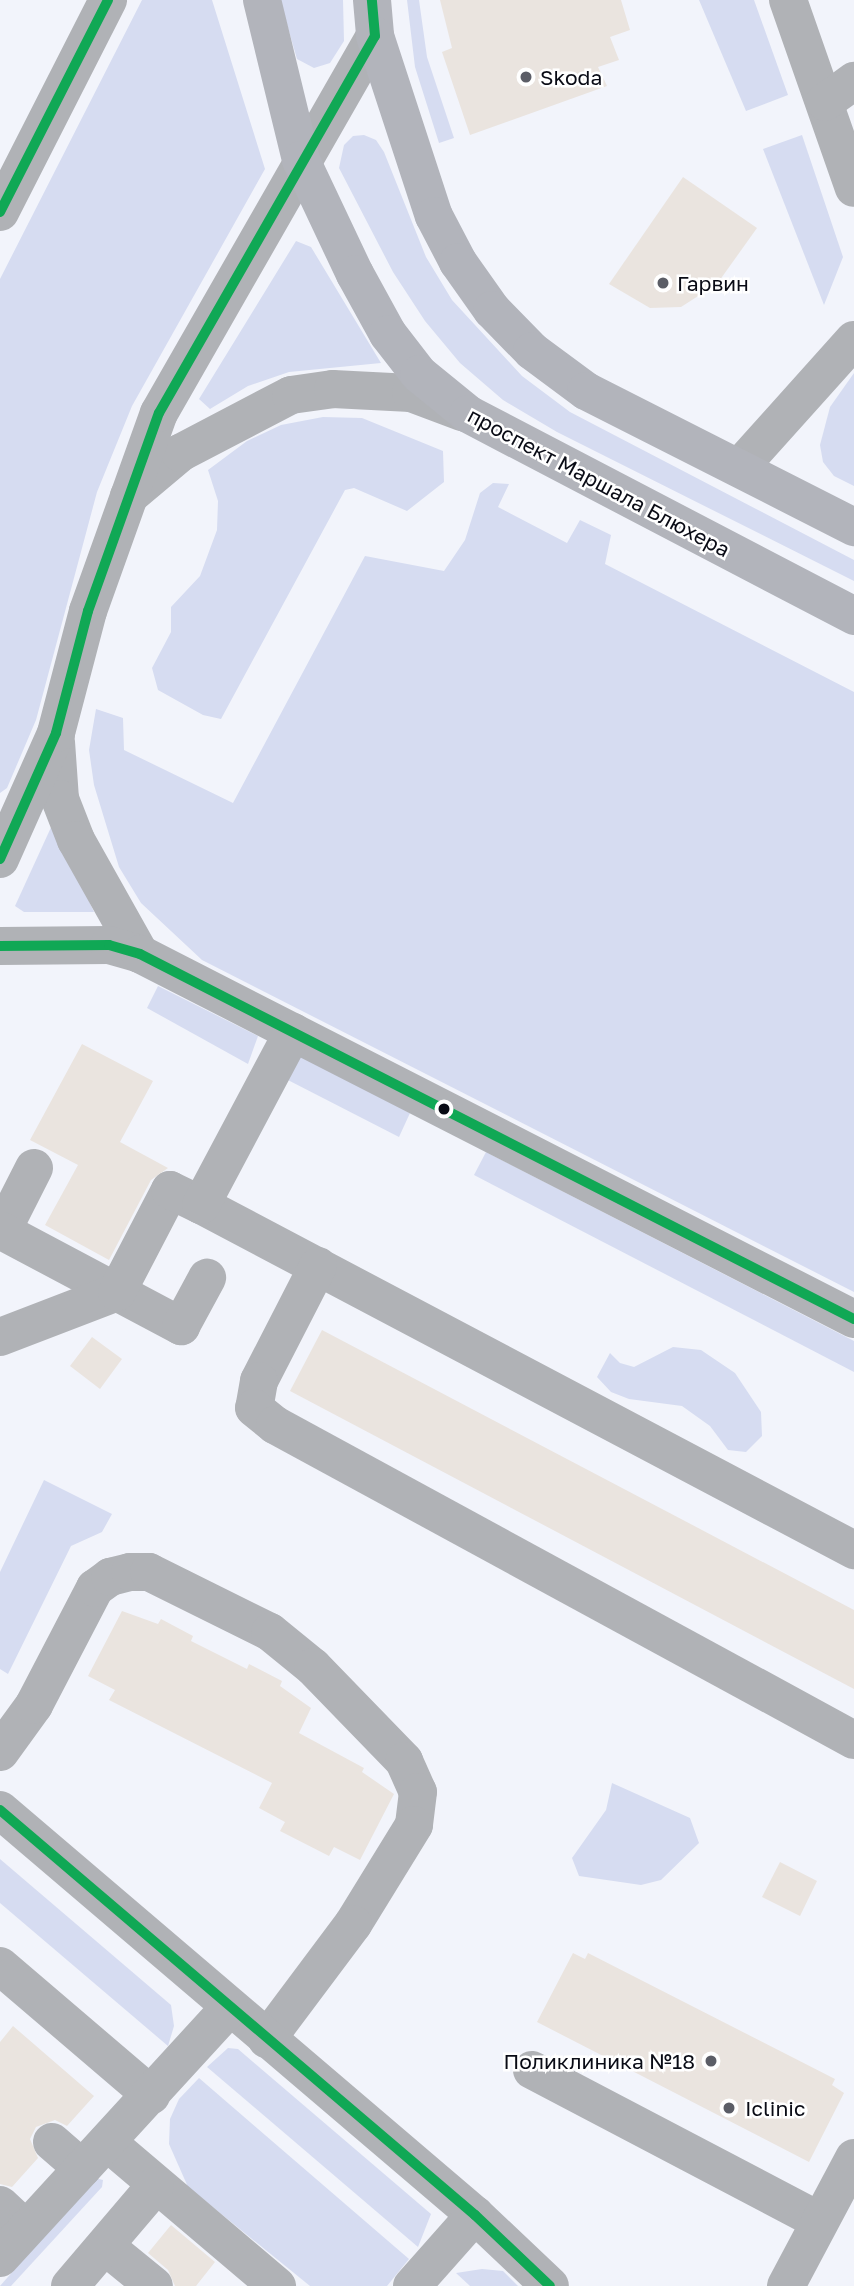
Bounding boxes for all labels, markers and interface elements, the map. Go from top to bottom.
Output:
place label: Skoda [540,64,602,90]
marker: Skoda [518,69,534,85]
place label: Гарвин [677,270,749,296]
marker: Гарвин [655,275,671,291]
street label: проспект Маршала Блюхера [464,402,734,562]
unlabelled marker [437,1102,451,1116]
place label: Поликлиника №18 [504,2048,695,2074]
marker: Поликлиника №18 [701,2051,721,2071]
place label: Iclinic [745,2095,805,2121]
marker: Iclinic [719,2098,739,2118]

